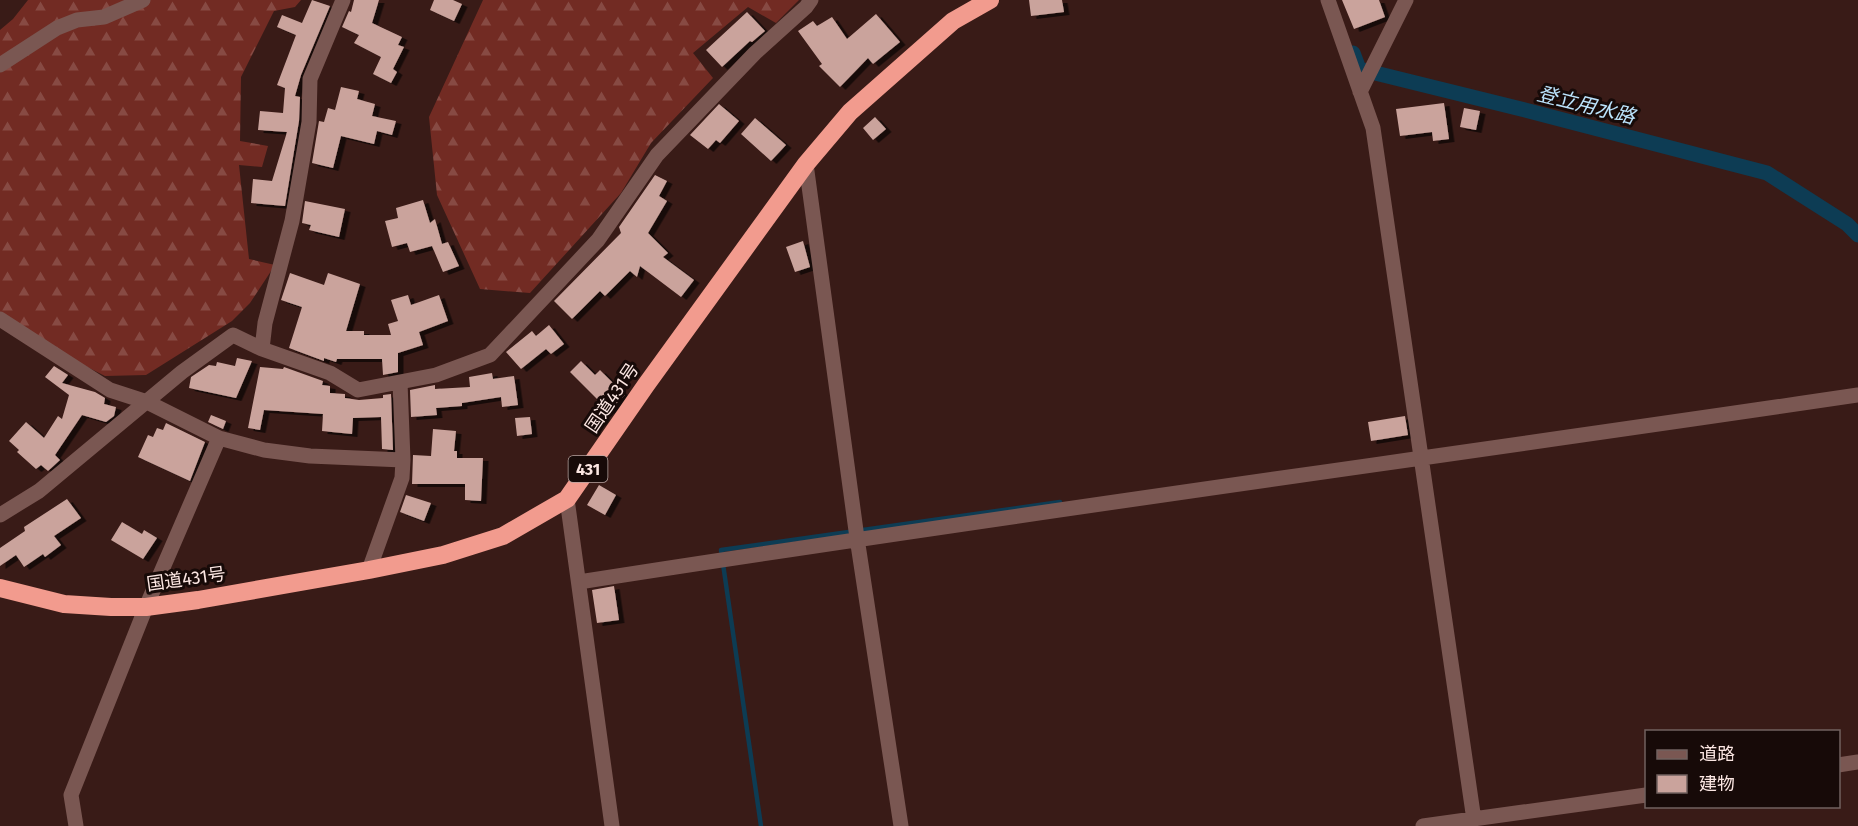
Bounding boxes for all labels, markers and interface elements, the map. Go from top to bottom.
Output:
water label: 登立用水路 [1535,81,1639,129]
street label: 国道431号 [581,359,643,437]
road number: 431 [568,456,608,482]
street label: 国道431号 [145,563,227,595]
legend [1645,730,1840,808]
text: 道路 [1699,743,1735,765]
text: 建物 [1699,773,1735,795]

